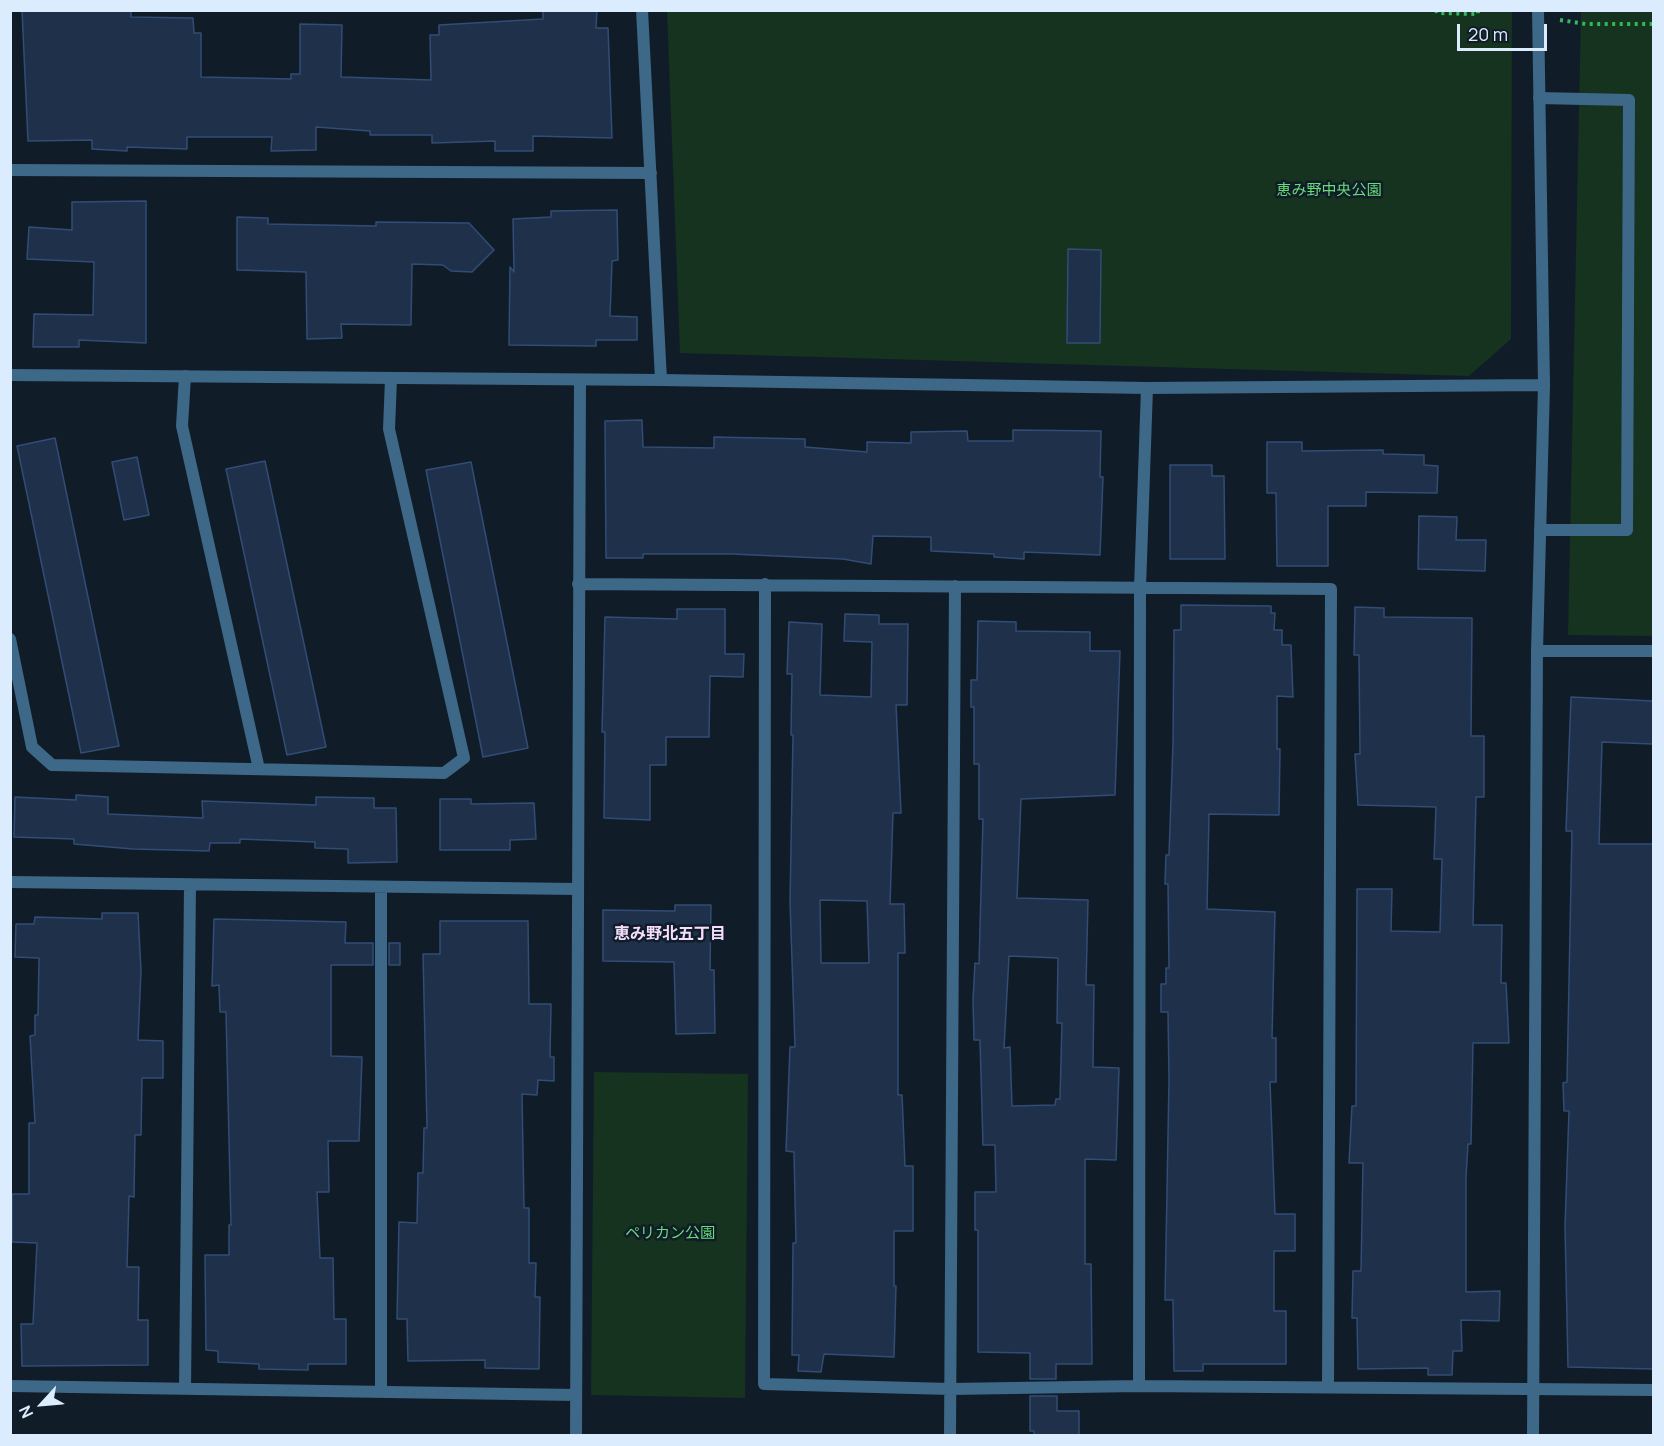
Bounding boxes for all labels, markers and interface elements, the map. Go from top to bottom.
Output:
scale bar [1460,12,1550,50]
text: 20 m [1468,22,1508,46]
park label: 恵み野中央公園 [1277,182,1381,200]
district label: 恵み野北五丁目 [614,925,726,945]
park label: ペリカン公園 [625,1225,715,1243]
north arrow [12,1374,72,1434]
text: N [13,1402,38,1422]

